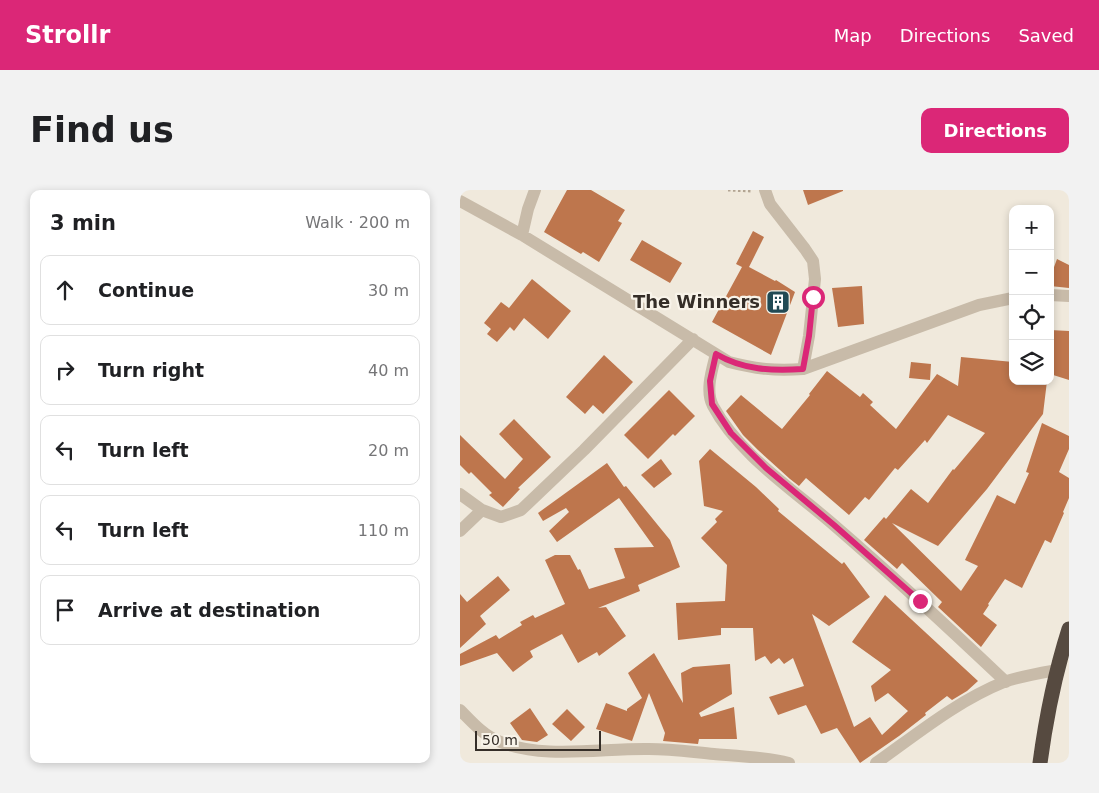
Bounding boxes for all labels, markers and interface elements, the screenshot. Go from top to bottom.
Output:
text: Strollr [25,21,110,49]
text: Map [834,25,872,46]
text: Directions [900,25,990,46]
text: Saved [1018,25,1074,46]
button: Directions [921,108,1069,153]
text: Find us [30,110,174,150]
map controls [1009,205,1054,385]
button: + [1009,205,1054,250]
text: 3 min [50,211,116,235]
text: Walk · 200 m [305,213,410,232]
button: − [1009,250,1054,295]
icon: ahead [51,276,79,304]
text: Continue [98,279,194,301]
text: 30 m [368,281,409,300]
route start [802,286,825,309]
building icon: The Winners [765,289,791,315]
place label: The Winners [633,291,760,312]
button: locate [1009,295,1054,340]
button: layers [1009,340,1054,385]
icon: right [51,356,79,384]
text: Turn right [98,359,204,381]
text: 40 m [368,361,409,380]
icon: left [51,436,79,464]
text: Turn left [98,439,189,461]
text: 20 m [368,441,409,460]
icon: left [51,516,79,544]
text: Turn left [98,519,189,541]
text: 110 m [358,521,409,540]
route end [909,590,932,613]
icon: arrive [51,596,79,624]
text: Arrive at destination [98,599,320,621]
scale bar [475,728,601,751]
text: 50 m [482,732,518,748]

